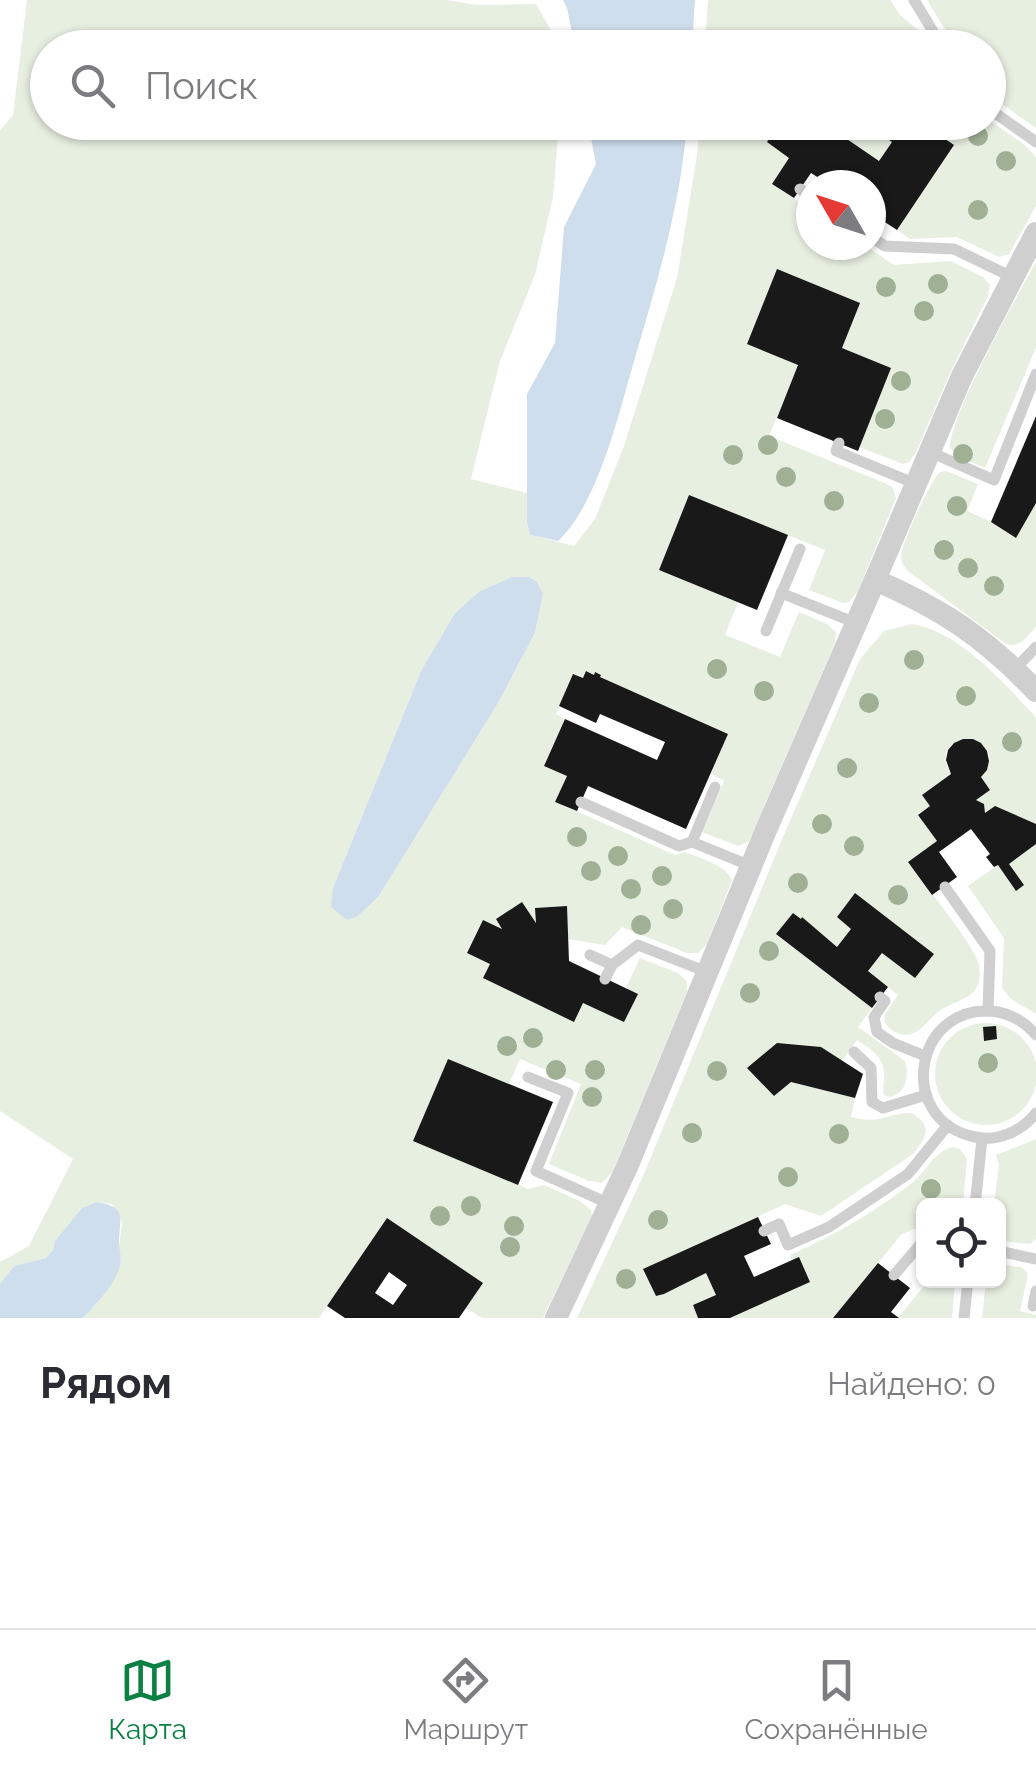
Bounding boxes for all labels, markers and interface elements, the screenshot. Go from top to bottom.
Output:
search box [30,30,1006,140]
icon: search [65,58,120,113]
text: Поиск [145,63,258,108]
north arrow [796,170,886,260]
map controls [916,1198,1006,1288]
button: locate [916,1198,1006,1288]
text: Рядом [40,1359,172,1408]
text: Найдено: 0 [827,1365,996,1402]
tab: Карта [108,1653,187,1746]
tab: Маршрут [403,1653,528,1746]
tab: Сохранённые [744,1653,928,1746]

